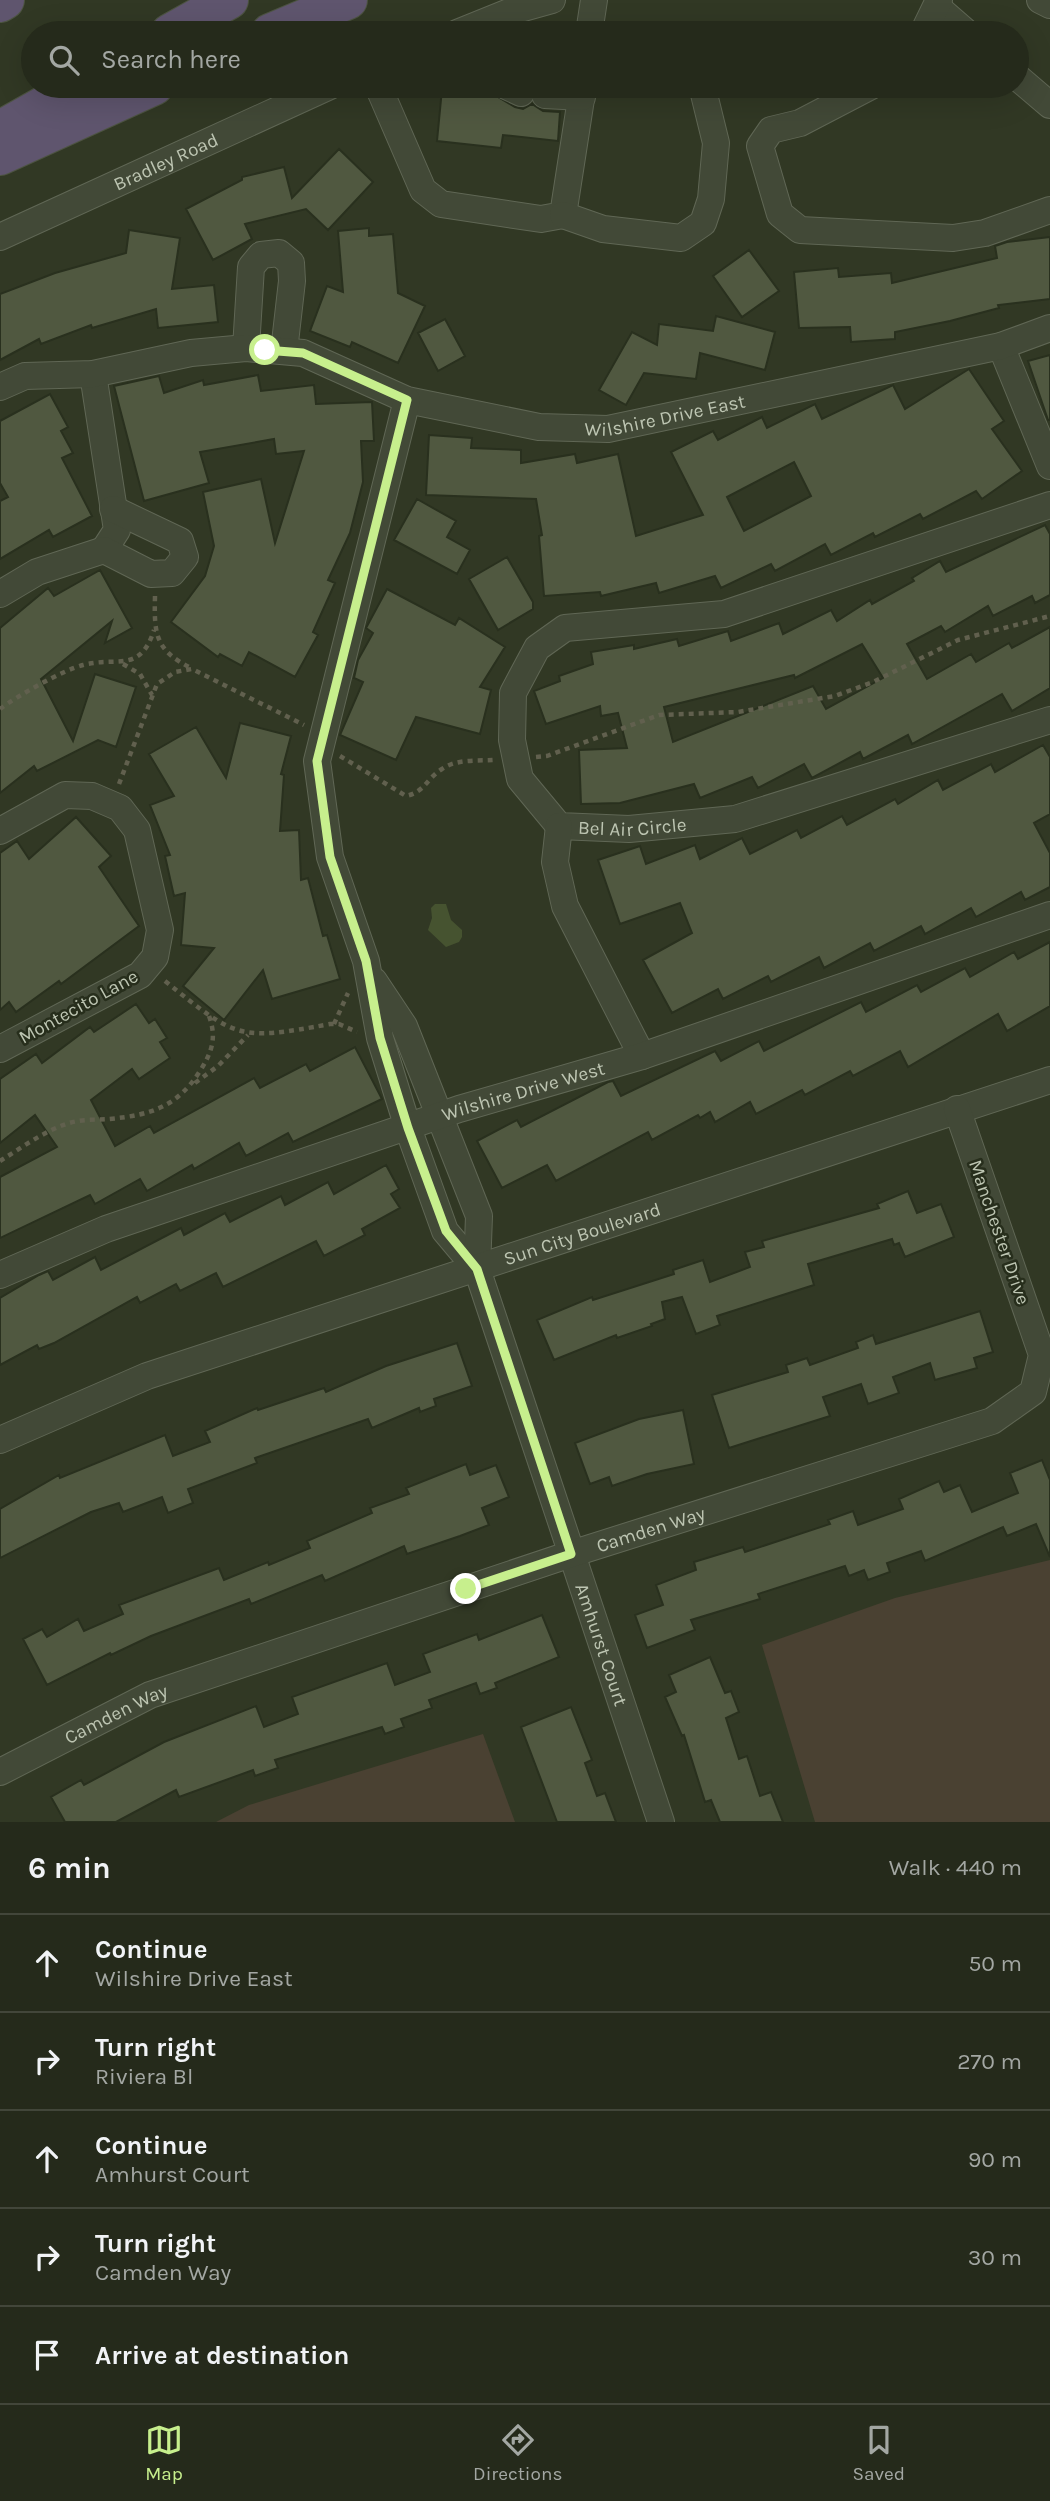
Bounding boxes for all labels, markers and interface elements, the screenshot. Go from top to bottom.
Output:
search box [21,21,1029,98]
icon: search [45,41,83,79]
text: Search here [101,44,241,75]
street label: Bradley Road [110,129,222,196]
route start [249,334,280,365]
street label: Wilshire Drive East [584,390,747,441]
street label: Bel Air Circle [578,814,687,841]
street label: Montecito Lane [15,965,142,1049]
street label: Wilshire Drive West [439,1057,607,1126]
street label: Manchester Drive [964,1157,1034,1308]
street label: Sun City Boulevard [501,1198,663,1270]
street label: Camden Way [594,1502,708,1557]
route end [450,1573,481,1604]
street label: Amhurst Court [570,1581,632,1709]
street label: Camden Way [61,1680,171,1749]
text: 6 min [28,1850,111,1886]
text: Walk · 440 m [889,1854,1022,1881]
text: Continue [95,1934,207,1965]
icon: ahead [28,1944,66,1982]
text: 50 m [968,1950,1022,1977]
text: Wilshire Drive East [95,1965,293,1992]
text: Turn right [95,2032,216,2063]
icon: right [28,2042,66,2080]
text: 270 m [957,2048,1022,2075]
text: Riviera Bl [95,2063,193,2090]
text: Continue [95,2130,207,2161]
icon: ahead [28,2140,66,2178]
text: 90 m [968,2146,1022,2173]
text: Amhurst Court [95,2161,250,2188]
text: Turn right [95,2228,216,2259]
icon: right [28,2238,66,2276]
text: 30 m [968,2244,1022,2271]
text: Camden Way [95,2259,231,2286]
icon: arrive [28,2336,66,2374]
text: Arrive at destination [95,2340,349,2371]
tab: Map [145,2421,183,2485]
tab: Directions [473,2421,562,2485]
tab: Saved [852,2421,905,2485]

